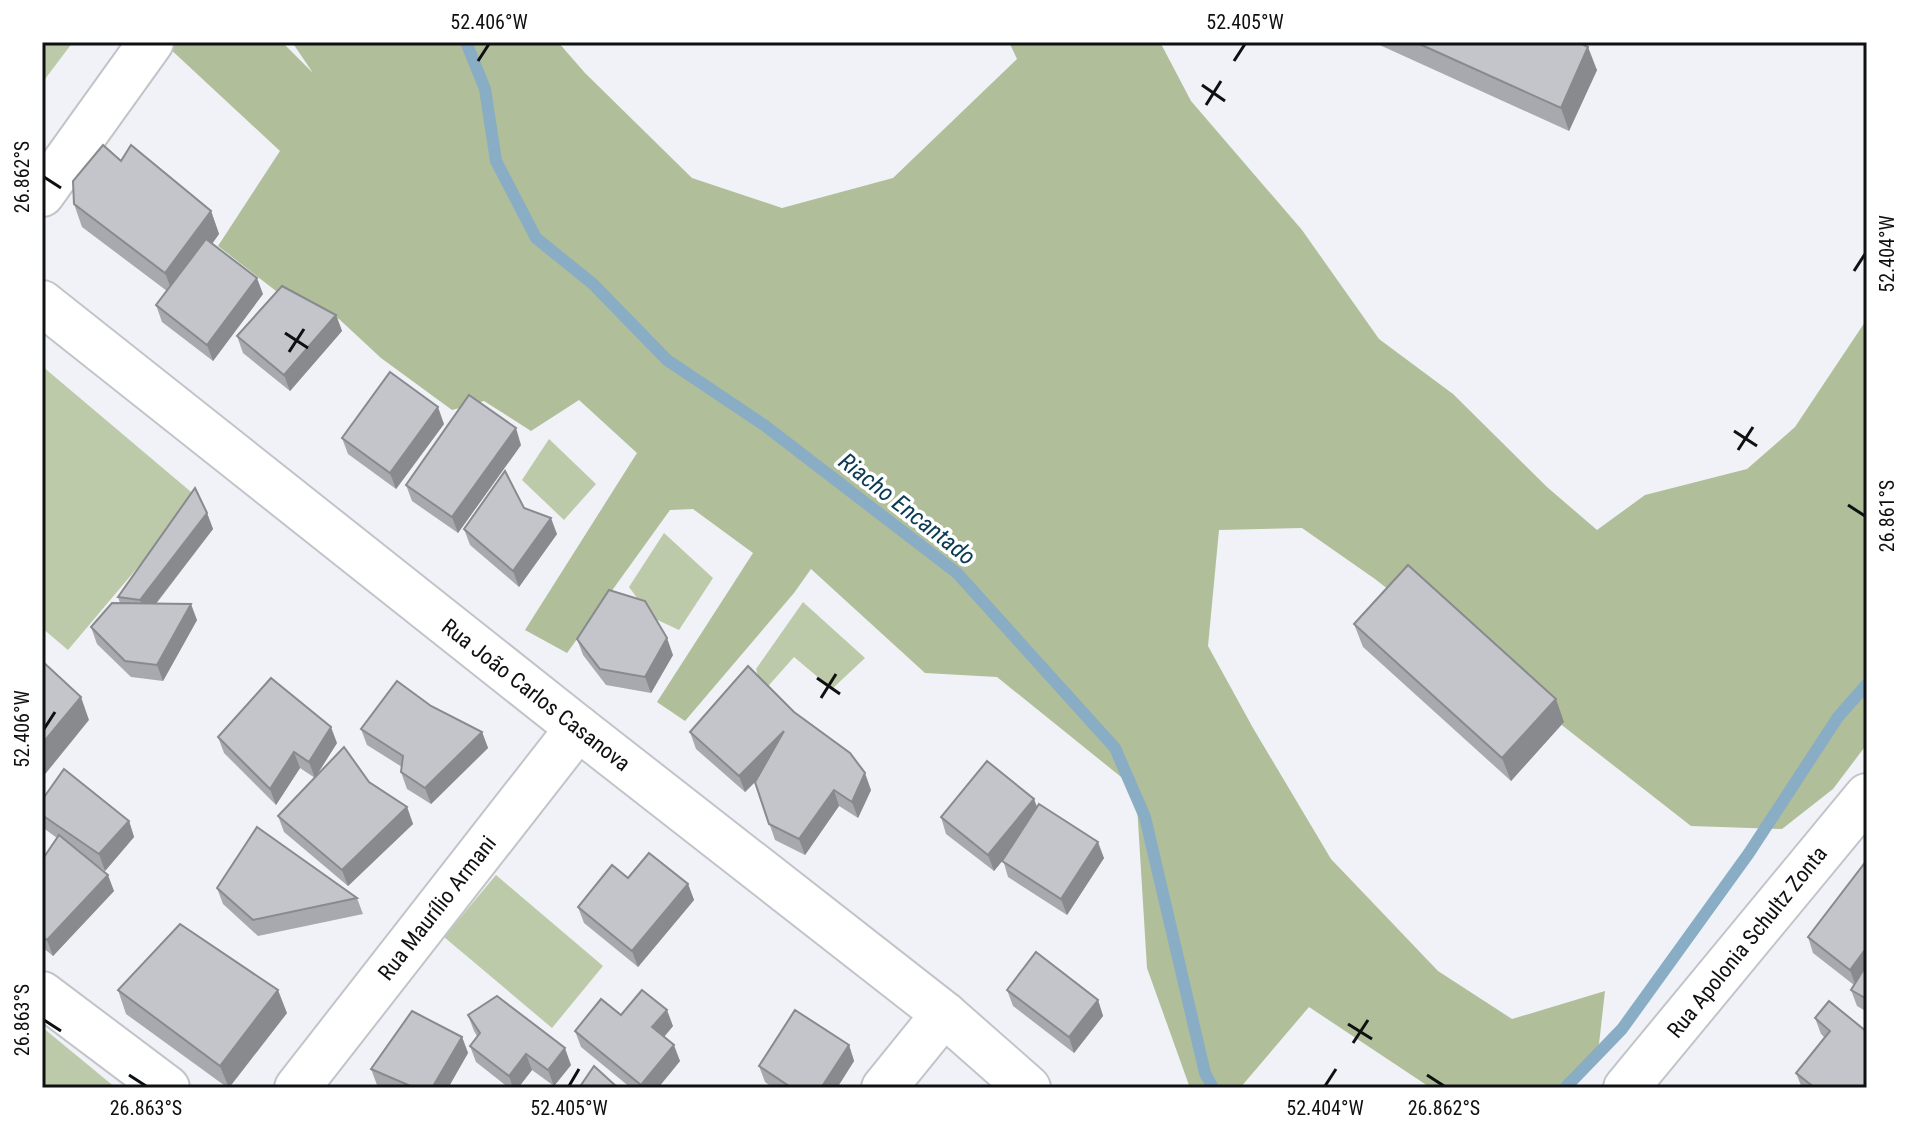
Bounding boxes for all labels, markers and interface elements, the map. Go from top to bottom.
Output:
text: 52.406°W [450,10,528,34]
text: 52.405°W [1206,10,1284,34]
text: 26.862°S [10,141,34,213]
text: 52.404°W [1875,215,1899,293]
water label: Riacho Encantado [833,447,981,571]
text: 26.861°S [1875,480,1899,552]
street label: Rua João Carlos Casanova [437,614,635,776]
text: 52.406°W [10,690,34,768]
street label: Rua Maurílio Armani [373,831,501,985]
street label: Rua Apolonia Schultz Zonta [1662,841,1832,1043]
text: 26.863°S [10,984,34,1056]
text: 26.863°S [110,1096,182,1120]
text: 52.405°W [530,1096,608,1120]
text: 52.404°W [1286,1096,1364,1120]
text: 26.862°S [1408,1096,1480,1120]

